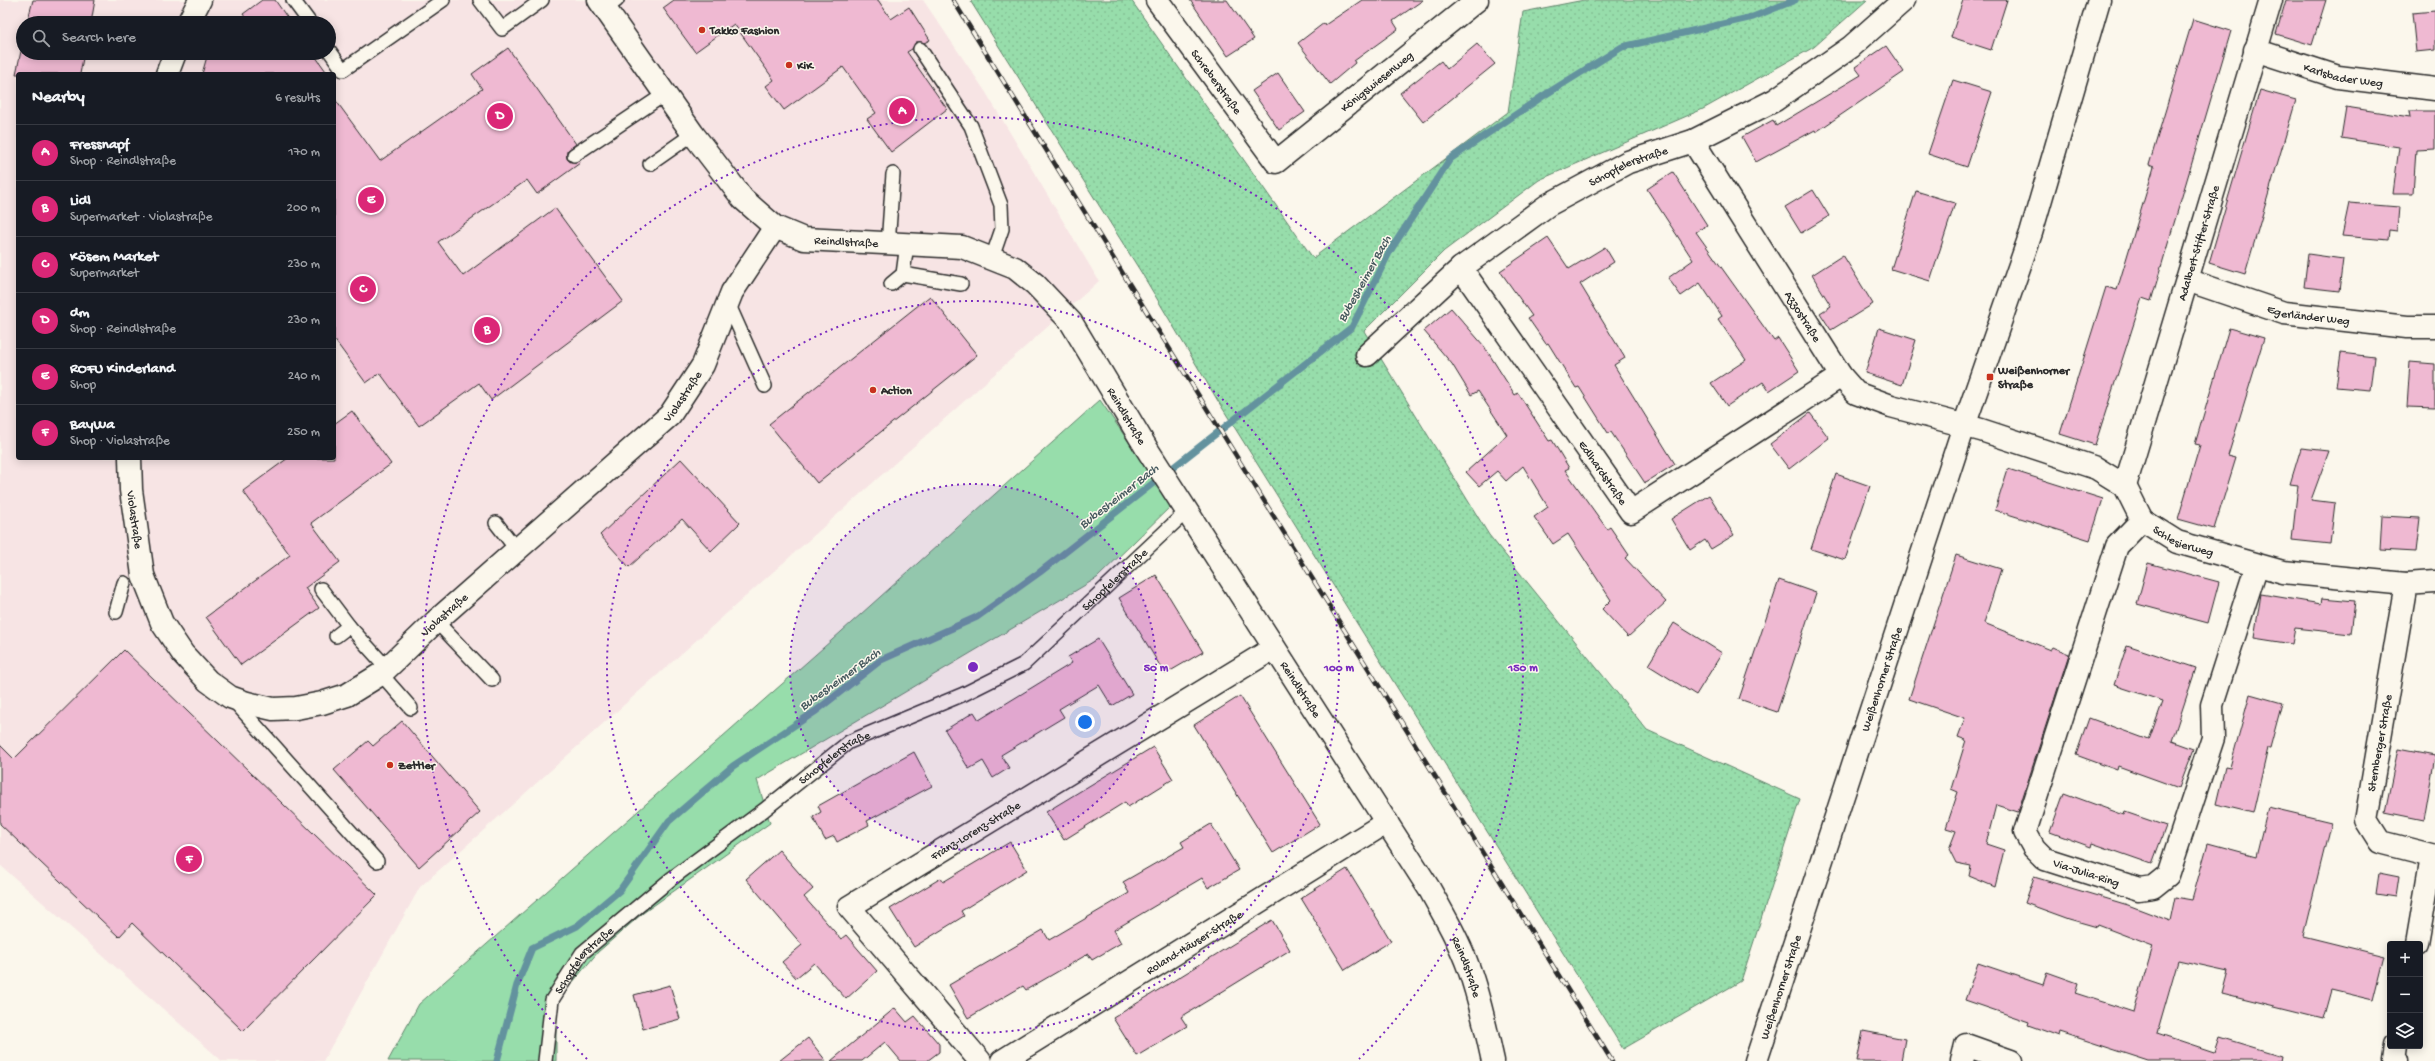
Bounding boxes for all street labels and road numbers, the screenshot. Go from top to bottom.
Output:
street label: Schreberstraße [1187,47,1244,118]
street label: Königswiesenweg [1339,49,1417,116]
street label: Karlsbader Weg [2301,61,2384,92]
street label: Schopfelerstraße [1587,144,1671,191]
street label: Adalbert-Stifter-Straße [2176,183,2224,303]
street label: Reindlstraße [814,235,879,252]
street label: Azzostraße [1780,289,1823,346]
street label: Egerländer Weg [2265,303,2351,329]
street label: Violastraße [661,368,706,427]
street label: Reindlstraße [1103,386,1148,449]
street label: Edlhardstraße [1574,439,1629,509]
street label: Violastraße [122,489,144,551]
street label: Schlesierweg [2149,523,2215,561]
street label: Schopfelerstraße [1080,546,1152,615]
street label: Violastraße [418,591,472,641]
street label: Weißenhorner Straße [1859,625,1907,734]
street label: Reindlstraße [1276,659,1323,722]
street label: Sternberger Straße [2366,693,2397,793]
street label: Schopfelerstraße [797,729,873,788]
street label: Franz-Lorenz-Straße [928,799,1024,865]
street label: Via-Julia-Ring [2050,857,2121,891]
street label: Roland-Häuser-Straße [1144,908,1247,979]
street label: Schopfelerstraße [553,924,618,997]
street label: Weißenhorner Straße [1759,933,1806,1041]
street label: Reindlstraße [1447,935,1483,1000]

